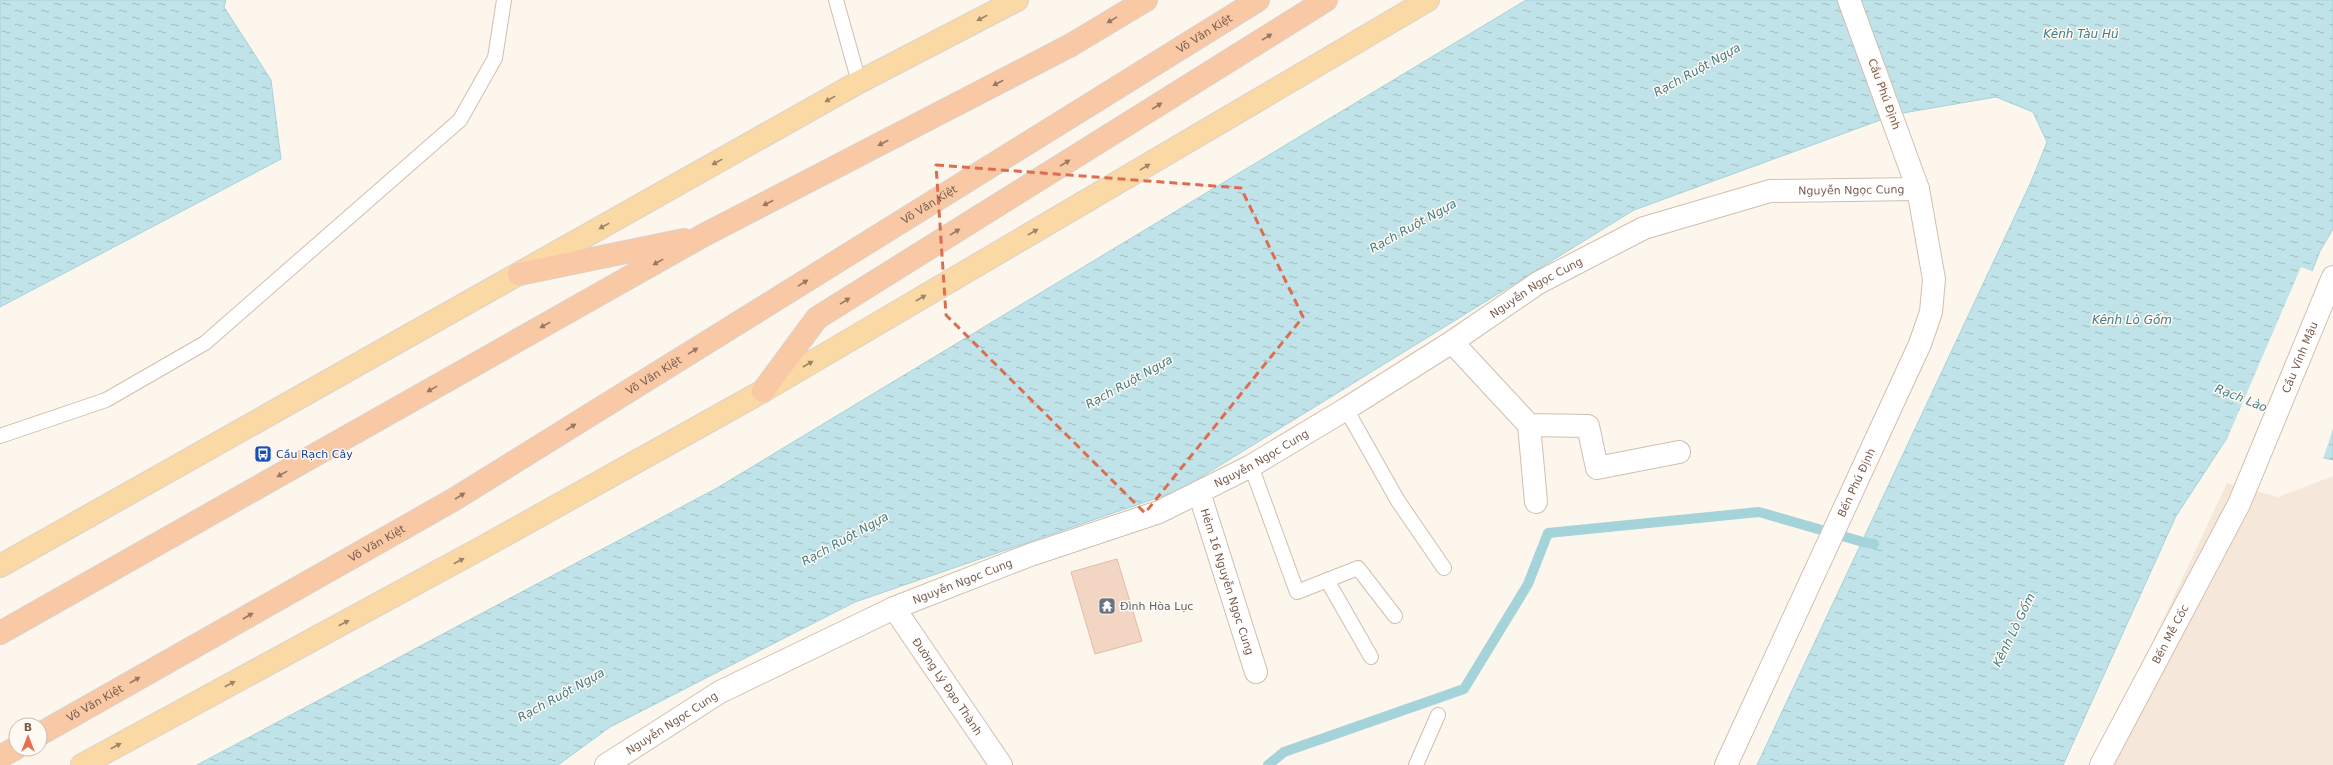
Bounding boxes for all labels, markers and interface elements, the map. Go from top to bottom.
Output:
street label: Võ Văn Kiệt [1174,11,1235,56]
one-way arrow [976,15,988,21]
one-way arrow [1106,17,1118,24]
water label: Kênh Tàu Hủ [2043,27,2119,41]
one-way arrow [1262,33,1272,41]
water label: Rạch Ruột Ngựa [1651,40,1743,100]
street label: Cầu Phú Định [1865,57,1903,131]
one-way arrow [993,80,1004,86]
one-way arrow [824,95,836,102]
one-way arrow [1151,102,1163,109]
one-way arrow [877,140,889,146]
one-way arrow [711,159,723,166]
one-way arrow [1060,159,1070,167]
one-way arrow [1139,163,1151,170]
street label: Võ Văn Kiệt [899,182,960,227]
street label: Nguyễn Ngọc Cung [1798,183,1905,197]
water label: Rạch Ruột Ngựa [1367,196,1459,256]
one-way arrow [762,199,773,206]
one-way arrow [598,223,610,230]
one-way arrow [950,228,960,236]
one-way arrow [1027,229,1039,236]
street label: Nguyễn Ngọc Cung [1487,255,1585,321]
one-way arrow [652,258,664,265]
one-way arrow [797,279,809,286]
one-way arrow [915,295,927,302]
one-way arrow [840,297,850,305]
water label: Kênh Lò Gốm [2092,313,2172,327]
street label: Cầu Vĩnh Mậu [2279,320,2320,395]
one-way arrow [539,322,551,329]
one-way arrow [687,348,699,355]
water label: Rạch Ruột Ngựa [1083,352,1175,412]
street label: Võ Văn Kiệt [624,353,685,397]
one-way arrow [803,360,814,367]
water label: Rạch Lào [2213,381,2269,415]
one-way arrow [426,386,438,393]
one-way arrow [565,424,577,431]
street label: Nguyễn Ngọc Cung [1212,427,1311,490]
bus stop icon: Cầu Rạch Cây [253,444,273,464]
street label: Bến Phú Định [1835,446,1878,519]
place label: Cầu Rạch Cây [276,448,353,461]
one-way arrow [276,471,288,477]
one-way arrow [455,492,465,500]
street label: Hẻm 16 Nguyễn Ngọc Cung [1198,507,1257,656]
water label: Rạch Ruột Ngựa [799,509,891,569]
street label: Võ Văn Kiệt [346,522,408,564]
street label: Nguyễn Ngọc Cung [911,556,1014,607]
one-way arrow [453,557,465,564]
water label: Kênh Lò Gốm [1990,591,2038,669]
temple icon: Đình Hòa Lục [1097,596,1117,616]
place label: Đình Hòa Lục [1120,600,1193,613]
street label: Bến Mễ Cốc [2149,602,2191,666]
one-way arrow [242,613,254,620]
one-way arrow [339,619,350,626]
street label: Đường Lý Đạo Thành [910,635,985,738]
water label: Rạch Ruột Ngựa [515,665,607,725]
one-way arrow [129,677,141,684]
street label: Võ Văn Kiệt [64,681,126,724]
one-way arrow [224,681,236,688]
street label: Nguyễn Ngọc Cung [623,689,720,757]
north arrow [8,717,48,757]
text: B [24,721,32,734]
one-way arrow [110,743,122,750]

